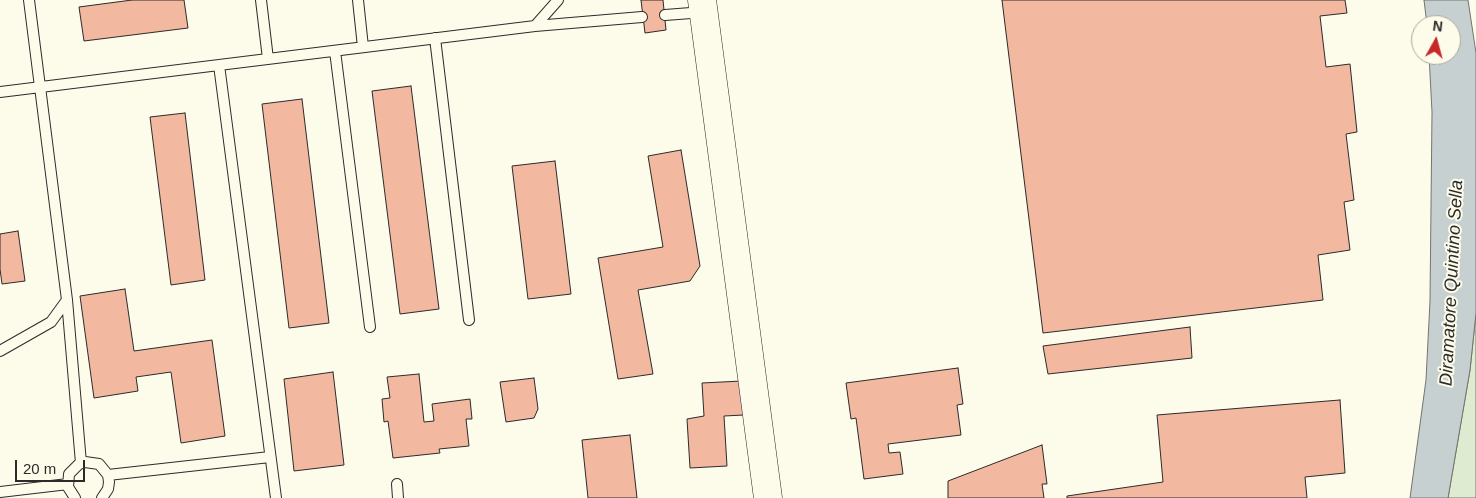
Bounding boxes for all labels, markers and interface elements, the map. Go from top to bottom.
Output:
north arrow [1411,15,1461,65]
text: N [1432,18,1444,35]
water label: Diramatore Quintino Sella [1436,180,1468,386]
scale bar [18,450,88,482]
text: 20 m [23,460,56,477]

